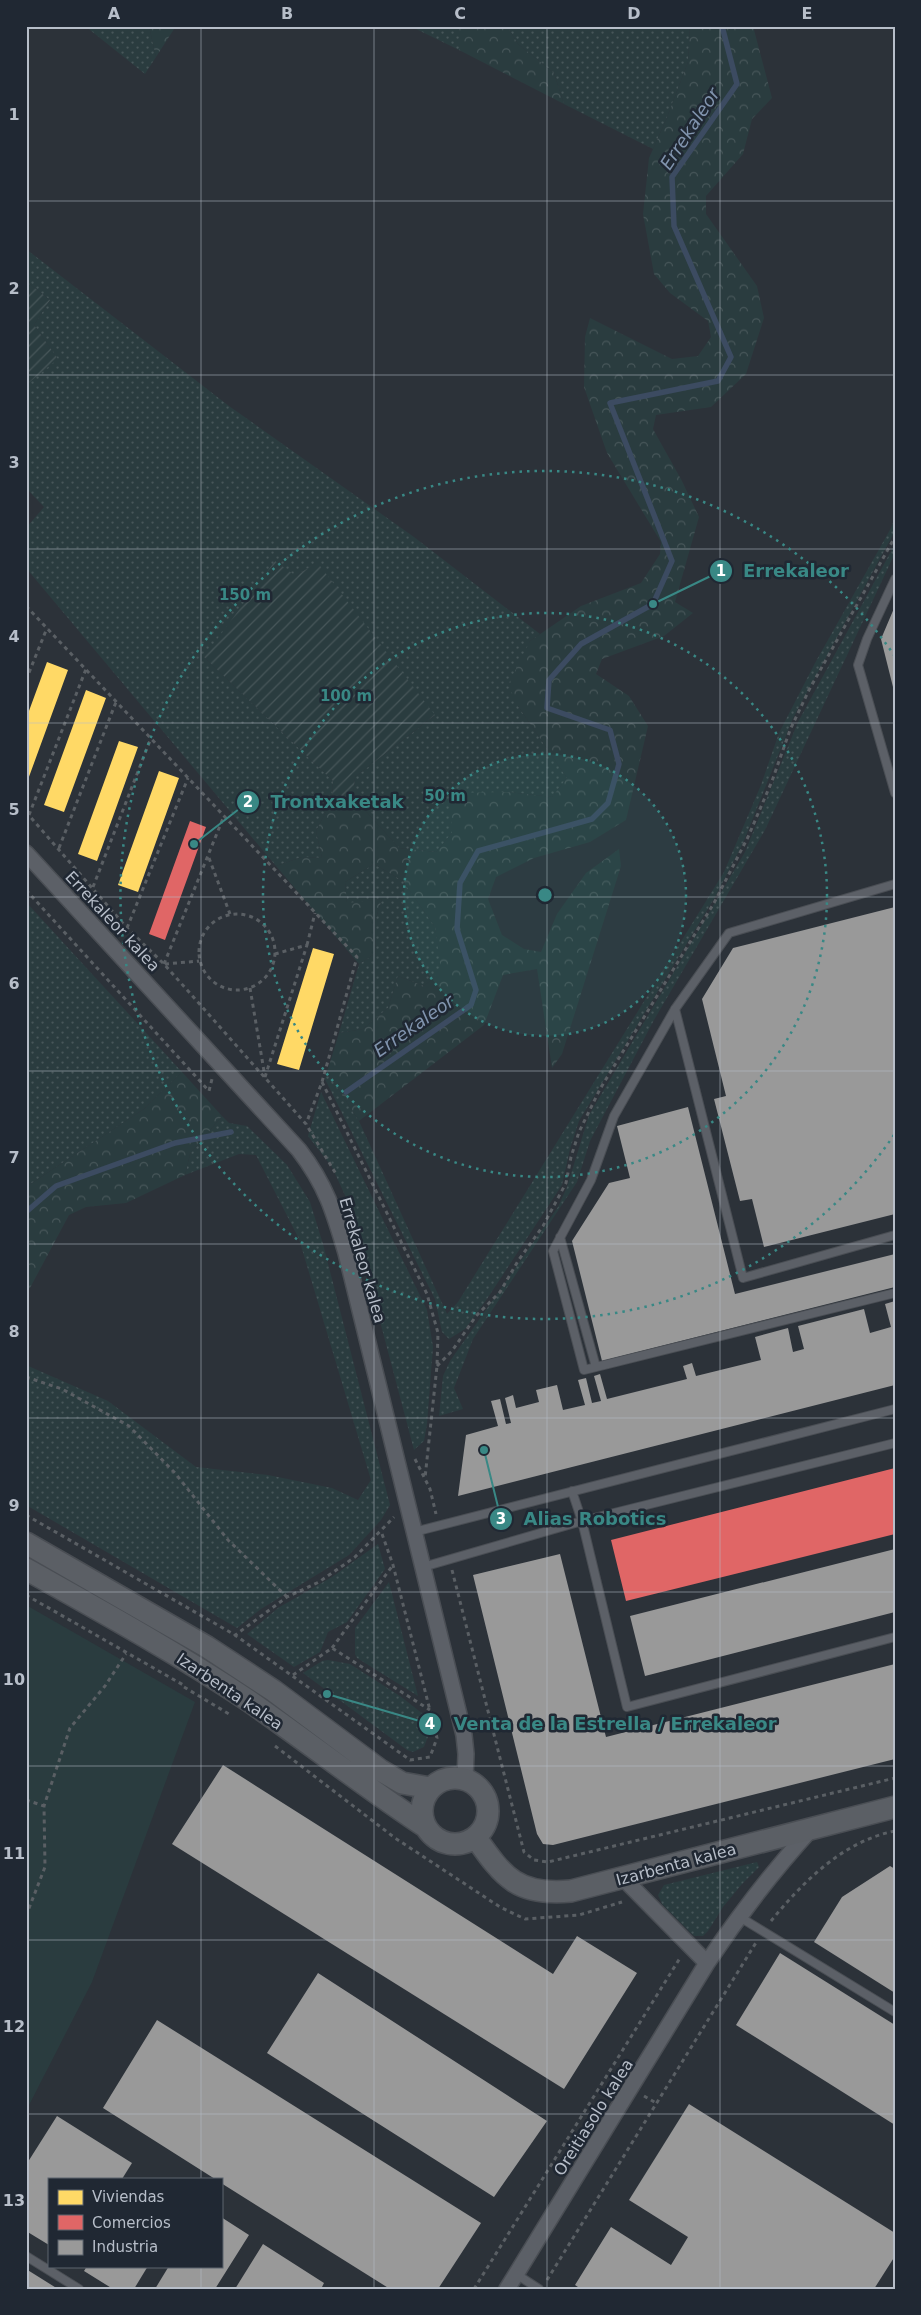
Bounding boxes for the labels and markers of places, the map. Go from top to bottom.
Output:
callout: Errekaleor [708,555,859,588]
callout: Trontxaketak [235,785,414,818]
centre of rings [536,886,554,904]
callout: Alias Robotics [489,1502,677,1535]
callout: Venta de la Estrella / Errekaleor [418,1707,786,1740]

